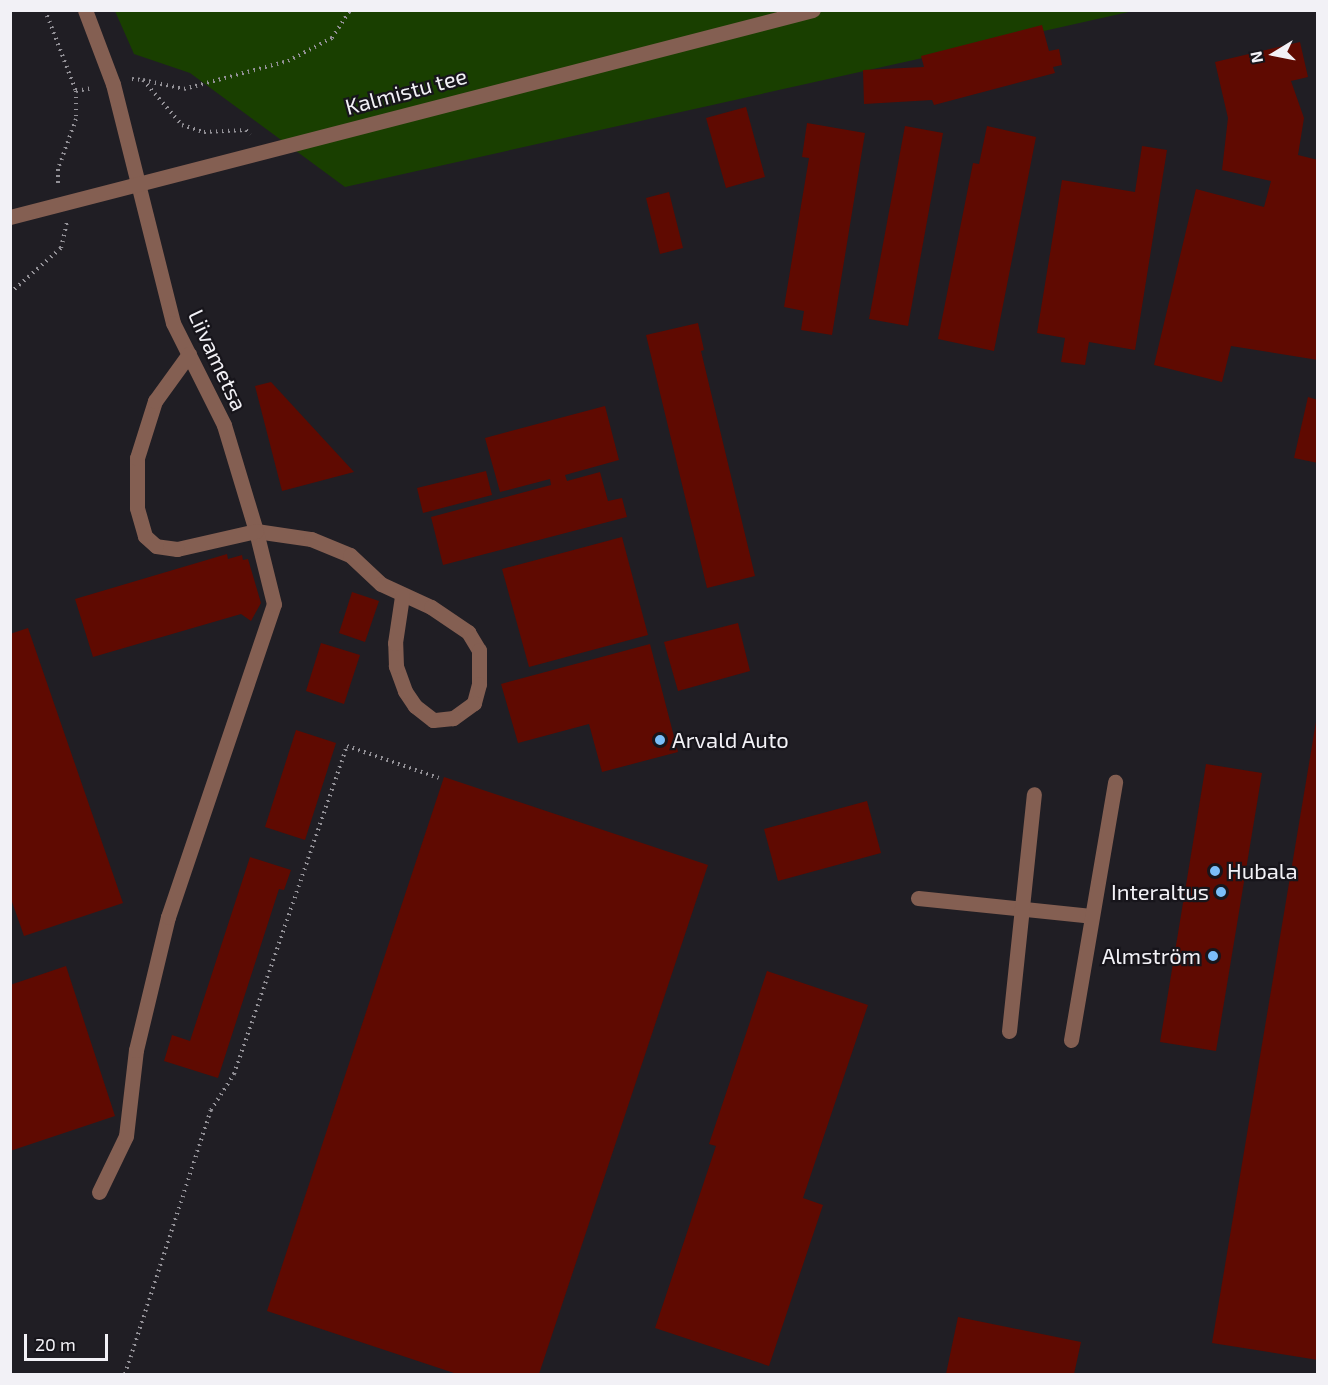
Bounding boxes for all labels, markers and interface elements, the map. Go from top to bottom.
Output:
north arrow [1244,24,1304,84]
text: N [1245,50,1266,65]
street label: Kalmistu tee [342,62,470,120]
street label: Liivametsa [183,305,253,415]
place label: Arvald Auto [672,727,789,753]
marker: Arvald Auto [653,733,667,747]
place label: Hubala [1227,858,1297,884]
marker: Hubala [1208,864,1222,878]
place label: Interaltus [1111,879,1209,905]
marker: Interaltus [1214,885,1228,899]
place label: Almström [1102,943,1201,969]
marker: Almström [1206,949,1220,963]
scale bar [27,1322,111,1360]
text: 20 m [35,1333,76,1355]

